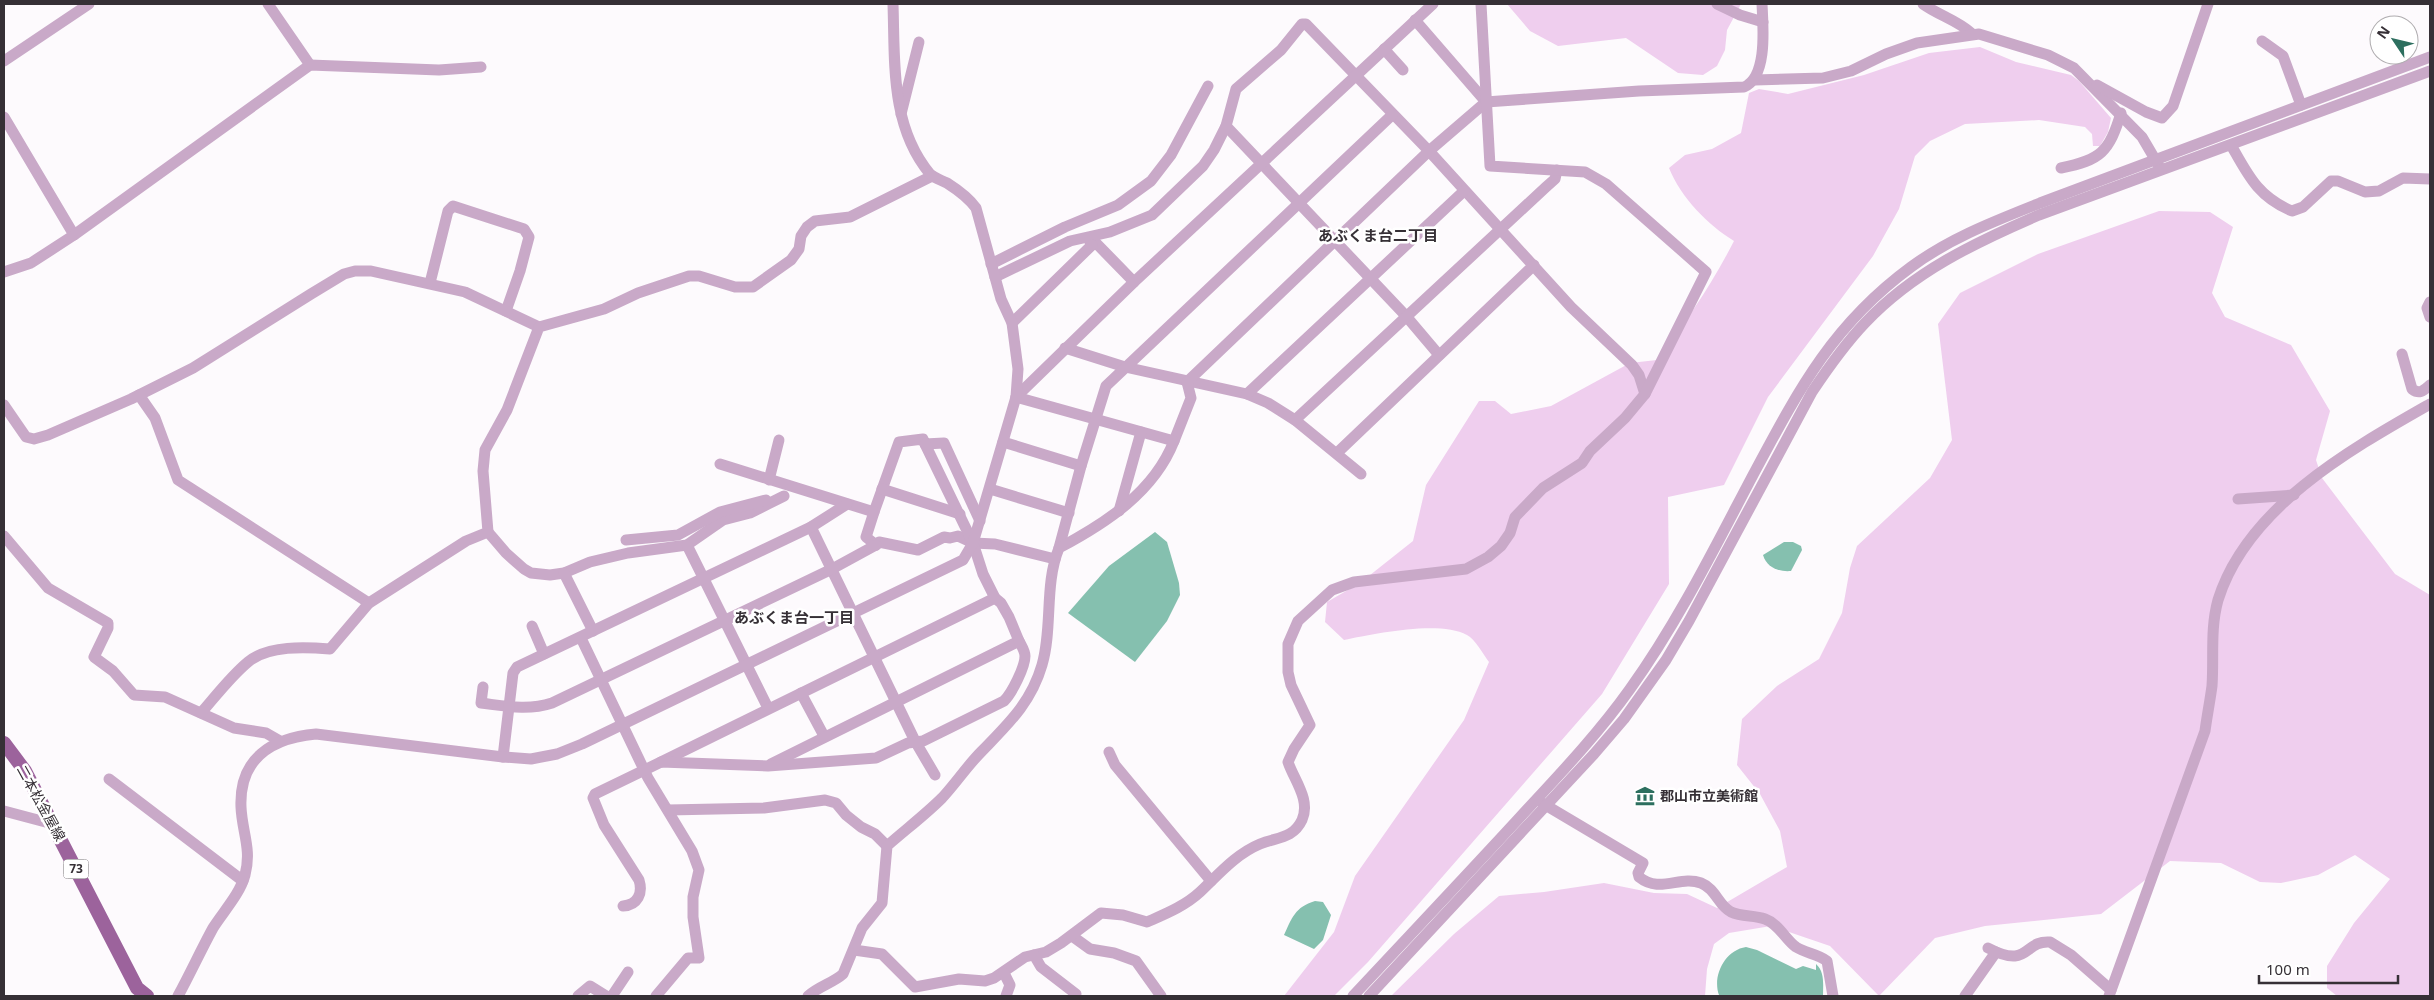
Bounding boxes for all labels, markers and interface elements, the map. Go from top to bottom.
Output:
north arrow [2369,15,2419,65]
text: N [2372,22,2394,42]
district label: あぶくま台二丁目 [1318,225,1438,245]
district label: あぶくま台一丁目 [734,607,854,627]
street label: 二本松金屋線 [13,761,70,844]
museum icon: 郡山市立美術館 [1634,785,1656,807]
place label: 郡山市立美術館 [1660,786,1758,805]
road number: 73 [64,860,88,879]
scale bar [2259,952,2398,984]
text: 100 m [2266,959,2310,979]

